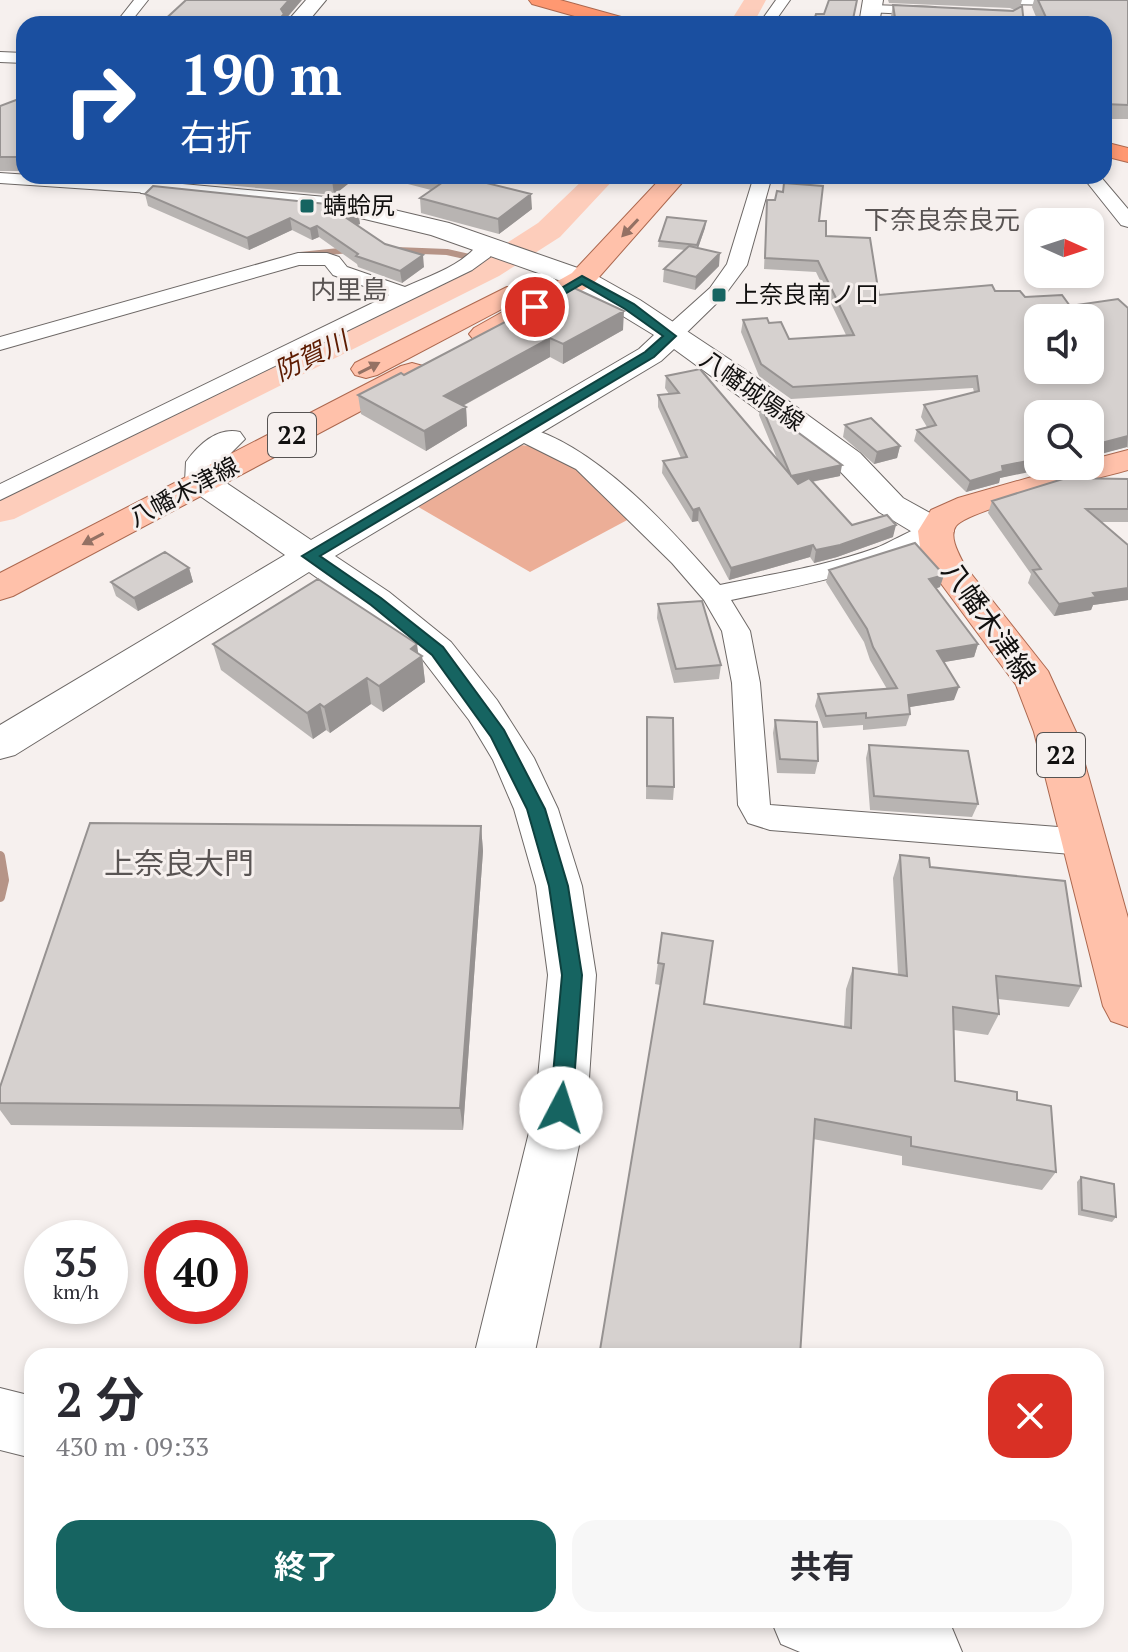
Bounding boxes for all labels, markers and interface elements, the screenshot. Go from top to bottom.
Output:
text: 190 m [180,37,342,111]
icon: right [48,48,152,152]
text: 右折 [180,113,252,160]
place label: 蜻蛉尻 [323,189,395,221]
marker: 蜻蛉尻 [298,197,316,215]
district label: 下奈良奈良元 [864,202,1020,236]
north arrow [1024,208,1104,288]
map controls [1024,208,1104,480]
one-way arrow [621,218,639,237]
district label: 内里島 [310,272,388,306]
pin [501,273,569,341]
place label: 上奈良南ノ口 [735,278,879,310]
icon: arrive [513,285,557,329]
marker: 上奈良南ノ口 [710,286,728,304]
button: sound [1024,304,1104,384]
water label: 防賀川 [268,321,356,387]
street label: 八幡城陽線 [694,343,811,438]
one-way arrow [358,361,381,374]
button: search [1024,400,1104,480]
road number: 22 [268,413,316,457]
street label: 八幡木津線 [123,449,244,533]
one-way arrow [82,532,104,546]
street label: 八幡木津線 [934,554,1045,690]
road number: 22 [1037,733,1085,777]
district label: 上奈良大門 [104,843,254,883]
position arrow [519,1066,603,1150]
speed limit sign: 40 [144,1220,248,1324]
text: 35 [53,1235,99,1288]
text: km/h [53,1278,99,1305]
text: 2 分 [56,1367,144,1431]
button: close [988,1374,1072,1458]
text: 430 m · 09:33 [56,1429,209,1463]
button: 終了 [56,1520,556,1612]
button: 共有 [572,1520,1072,1612]

